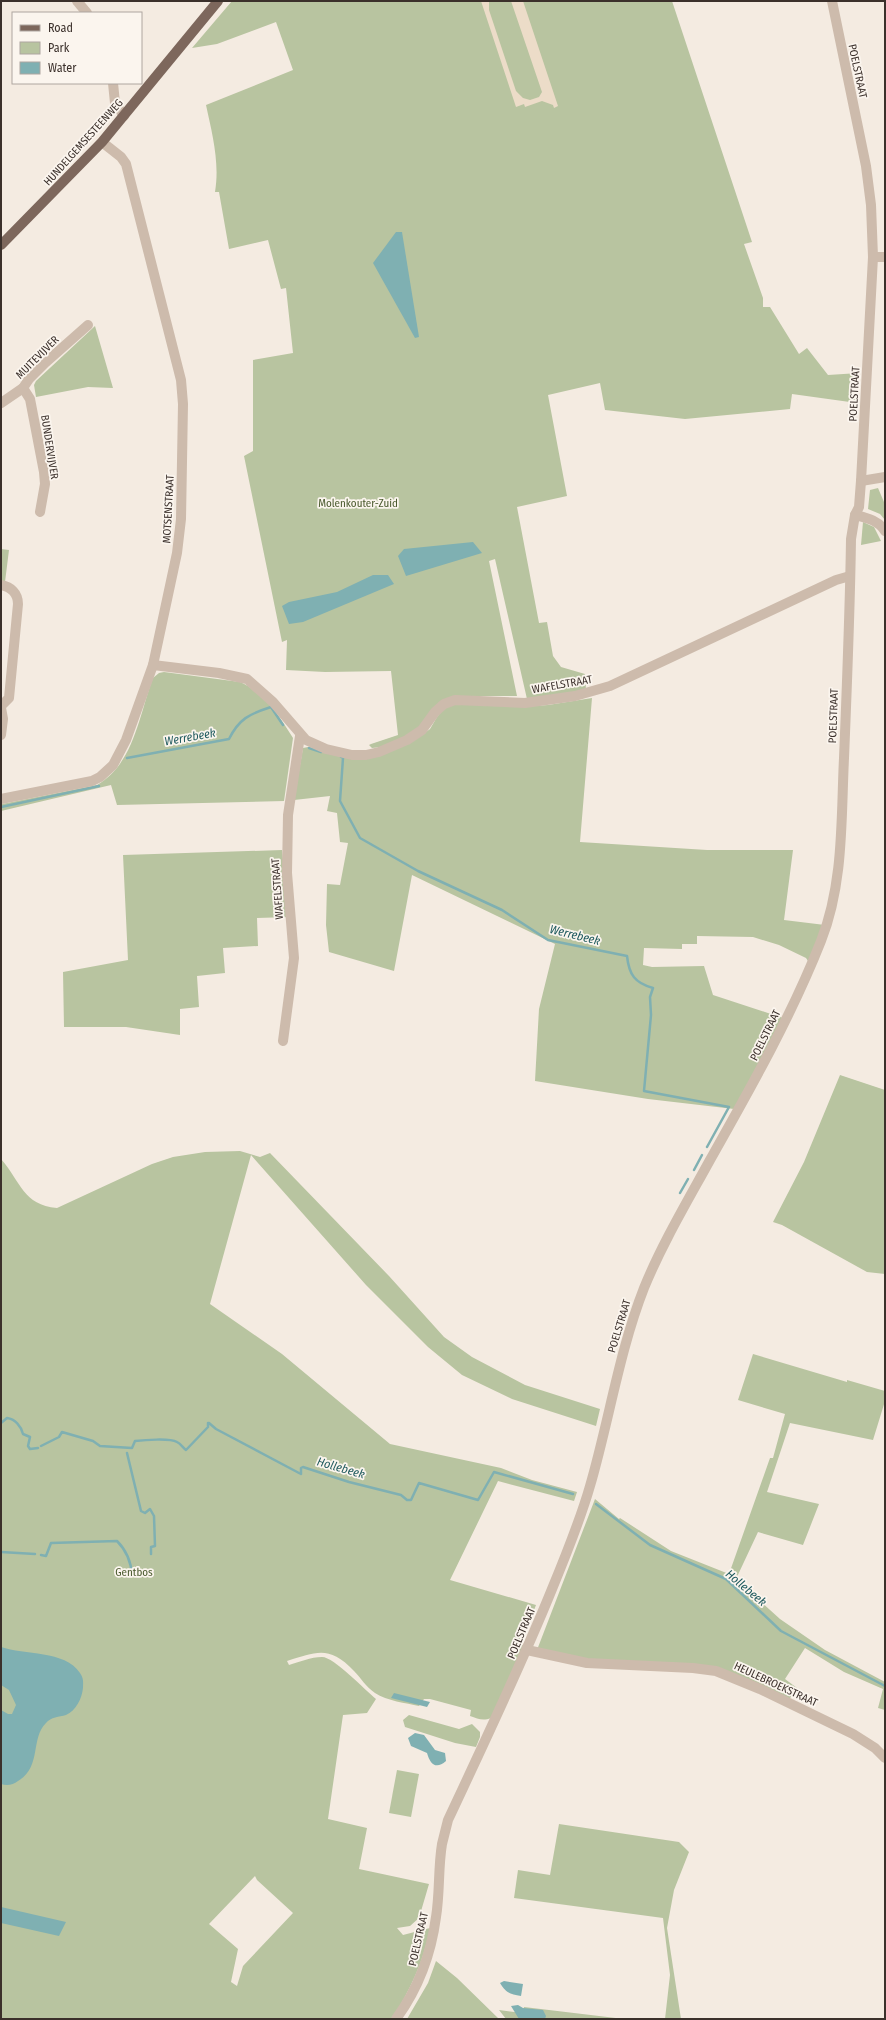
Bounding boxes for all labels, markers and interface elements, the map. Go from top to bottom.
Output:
legend [12,12,142,84]
text: Road [48,21,73,35]
text: Park [48,41,70,55]
street label: POELSTRAAT [845,43,870,100]
text: Water [48,61,77,75]
street label: HUNDELGEMSESTEENWEG [41,96,126,188]
street label: MUITEVIJVER [13,333,62,382]
street label: POELSTRAAT [847,365,862,422]
street label: BUNDERVIJVER [38,414,61,480]
street label: MOTSENSTRAAT [160,473,177,544]
park label: Molenkouter-Zuid [318,497,398,510]
street label: WAFELSTRAAT [531,673,594,696]
street label: POELSTRAAT [826,687,841,744]
water label: Werrebeek [163,726,217,748]
street label: WAFELSTRAAT [269,857,286,920]
water label: Werrebeek [548,922,602,948]
street label: POELSTRAAT [748,1007,784,1063]
street label: POELSTRAAT [605,1297,634,1354]
water label: Hollebeek [315,1455,367,1482]
park label: Gentbos [115,1566,153,1579]
water label: Hollebeek [723,1567,769,1609]
street label: POELSTRAAT [505,1605,539,1661]
street label: HEULEBROEKSTRAAT [732,1659,820,1710]
street label: POELSTRAAT [406,1910,431,1967]

